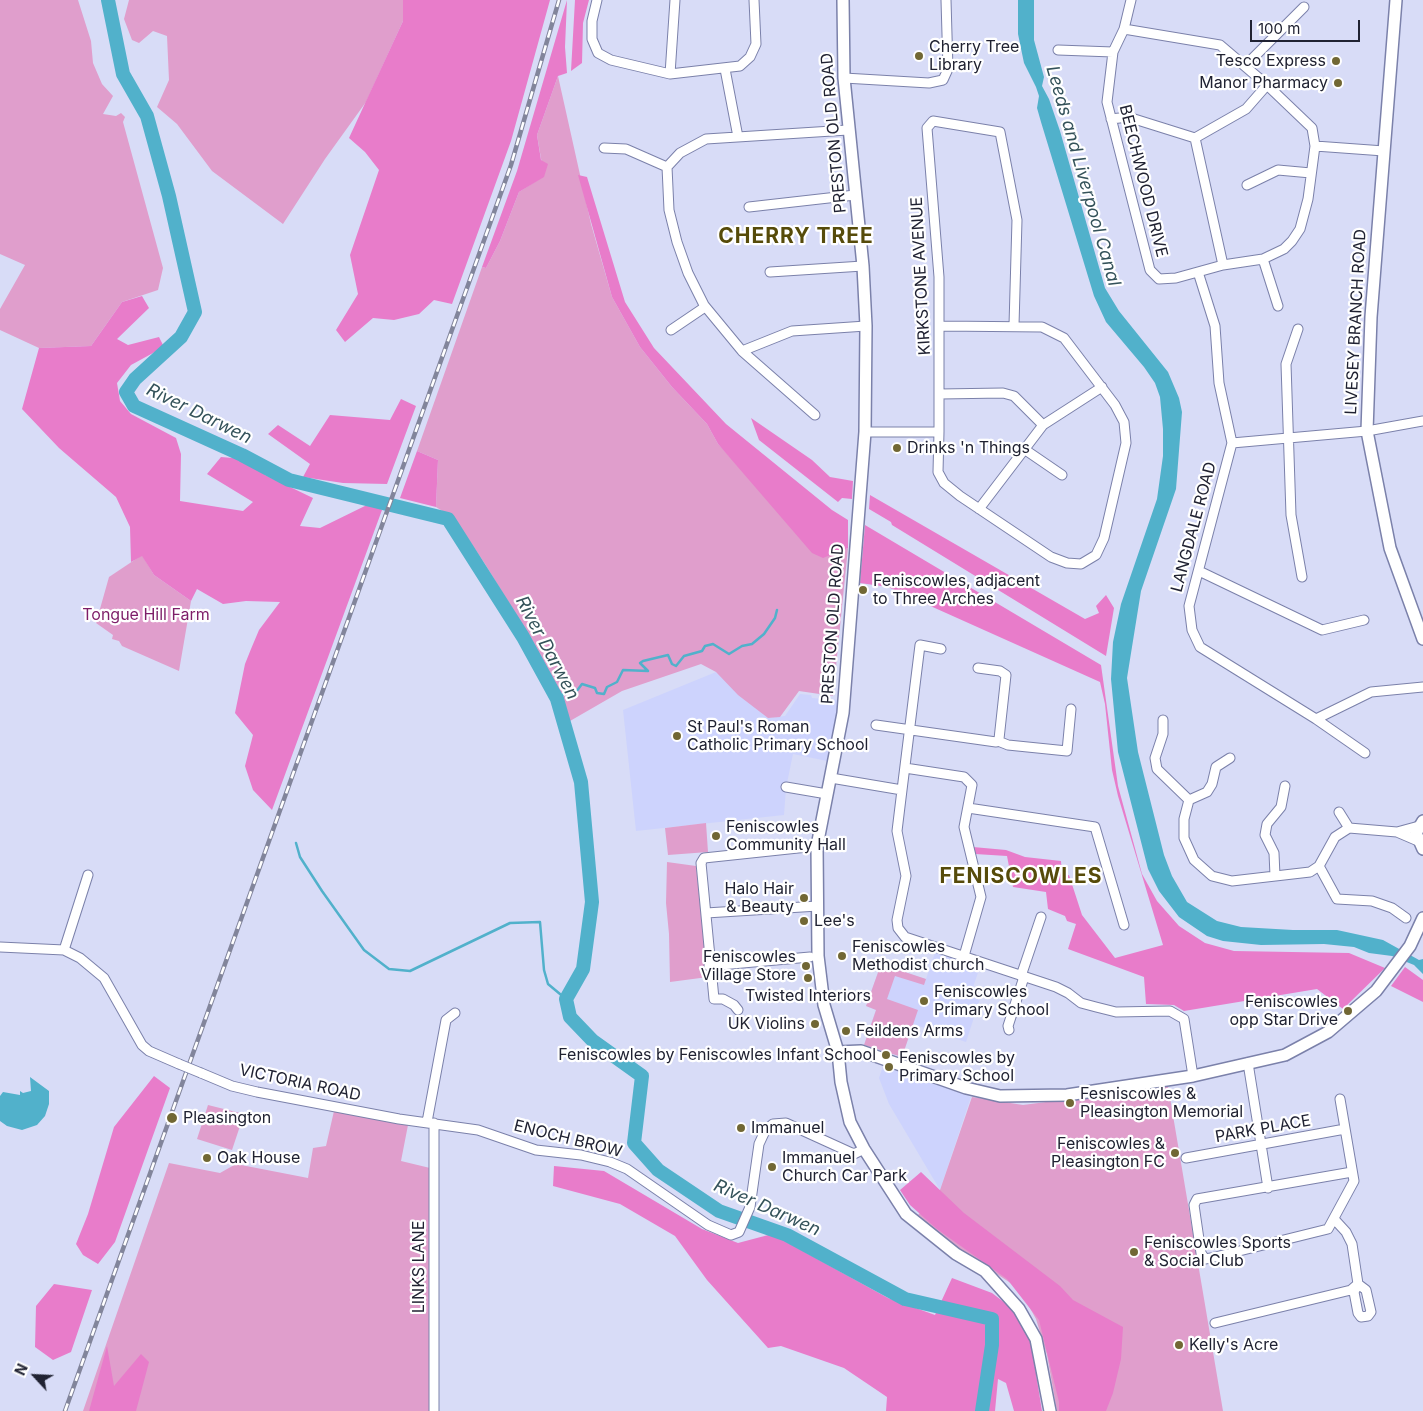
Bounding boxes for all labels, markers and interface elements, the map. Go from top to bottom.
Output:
scale bar [1253,10,1363,42]
text: 100 m [1258,19,1300,38]
place label: Cherry Tree Library [929,37,1019,75]
marker: Cherry Tree Library [913,50,925,62]
place label: Tesco Express [1216,51,1326,71]
street label: PRESTON OLD ROAD [817,52,851,214]
marker: Tesco Express [1330,55,1342,67]
water label: Leeds and Liverpool Canal [1041,63,1125,289]
place label: Manor Pharmacy [1199,73,1328,93]
marker: Manor Pharmacy [1332,77,1344,89]
street label: BEECHWOOD DRIVE [1115,103,1171,259]
street label: KIRKSTONE AVENUE [907,196,935,356]
district label: CHERRY TREE [717,224,875,250]
street label: LIVESEY BRANCH ROAD [1342,229,1370,415]
water label: River Darwen [143,379,255,449]
place label: Drinks 'n Things [907,438,1030,458]
marker: Drinks 'n Things [891,442,903,454]
street label: LANGDALE ROAD [1167,460,1221,594]
street label: PRESTON OLD ROAD [818,543,848,705]
place label: Feniscowles, adjacent to Three Arches [873,571,1040,609]
marker: Feniscowles, adjacent to Three Arches [857,584,869,596]
water label: River Darwen [511,592,583,704]
park label: Tongue Hill Farm [82,605,210,625]
place label: St Paul's Roman Catholic Primary School [687,717,868,755]
marker: St Paul's Roman Catholic Primary School [671,730,683,742]
place label: Feniscowles Community Hall [726,817,846,855]
marker: Feniscowles Community Hall [710,830,722,842]
district label: FENISCOWLES [938,864,1104,890]
place label: Halo Hair & Beauty [724,879,794,917]
marker: Halo Hair & Beauty [798,892,810,904]
place label: Lee's [814,911,855,931]
marker: Lee's [798,915,810,927]
place label: Feniscowles Methodist church [852,937,984,975]
place label: Feniscowles Village Store [701,947,796,985]
marker: Feniscowles Methodist church [836,950,848,962]
marker: Feniscowles Village Store [800,960,812,972]
marker: Twisted Interiors [802,972,814,984]
place label: Feniscowles Primary School [934,982,1049,1020]
place label: Twisted Interiors [745,986,871,1006]
place label: Feniscowles opp Star Drive [1230,992,1338,1030]
marker: Feniscowles Primary School [918,995,930,1007]
marker: Feniscowles opp Star Drive [1342,1005,1354,1017]
place label: UK Violins [728,1014,805,1034]
marker: UK Violins [809,1018,821,1030]
place label: Feildens Arms [856,1021,963,1041]
marker: Feildens Arms [840,1025,852,1037]
place label: Feniscowles by Feniscowles Infant School [558,1045,876,1065]
place label: Feniscowles by Primary School [899,1048,1015,1086]
marker: Feniscowles by Feniscowles Infant School [880,1049,892,1061]
street label: VICTORIA ROAD [237,1061,363,1105]
marker: Feniscowles by Primary School [883,1061,895,1073]
place label: Fesniscowles & Pleasington Memorial [1080,1084,1243,1122]
marker: Fesniscowles & Pleasington Memorial [1064,1097,1076,1109]
place label: Pleasington [183,1108,271,1128]
marker: Pleasington [165,1111,179,1125]
street label: PARK PLACE [1214,1111,1312,1147]
street label: ENOCH BROW [512,1116,624,1162]
place label: Immanuel [751,1118,824,1138]
marker: Immanuel [735,1122,747,1134]
place label: Feniscowles & Pleasington FC [1051,1134,1165,1172]
marker: Feniscowles & Pleasington FC [1169,1147,1181,1159]
place label: Oak House [217,1148,300,1168]
place label: Immanuel Church Car Park [782,1148,907,1186]
marker: Oak House [201,1152,213,1164]
marker: Immanuel Church Car Park [766,1161,778,1173]
water label: River Darwen [710,1175,824,1241]
street label: LINKS LANE [409,1221,429,1313]
place label: Feniscowles Sports & Social Club [1144,1233,1291,1271]
marker: Feniscowles Sports & Social Club [1128,1246,1140,1258]
place label: Kelly's Acre [1189,1335,1278,1355]
marker: Kelly's Acre [1173,1339,1185,1351]
north arrow [10,1351,60,1401]
text: N [11,1361,31,1378]

